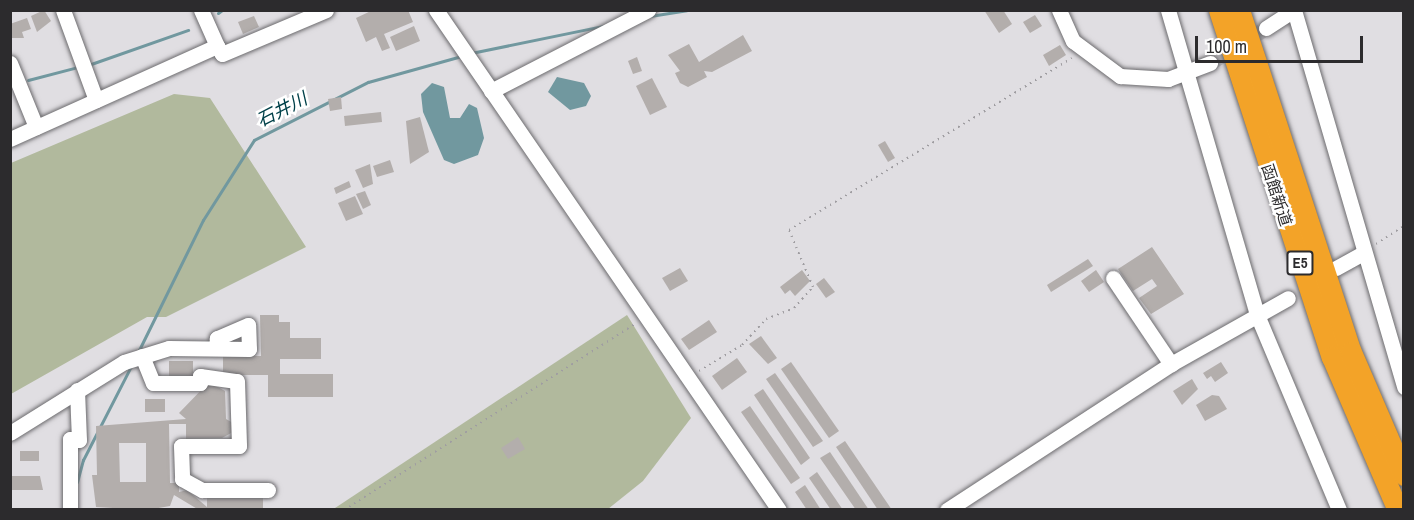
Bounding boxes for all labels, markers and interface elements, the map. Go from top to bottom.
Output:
scale bar [1198,24,1366,62]
text: 100 m [1206,34,1247,59]
water label: 石井川 [253,88,311,132]
street label: 函館新道 [1258,162,1296,228]
road number: E5 [1285,251,1315,275]

